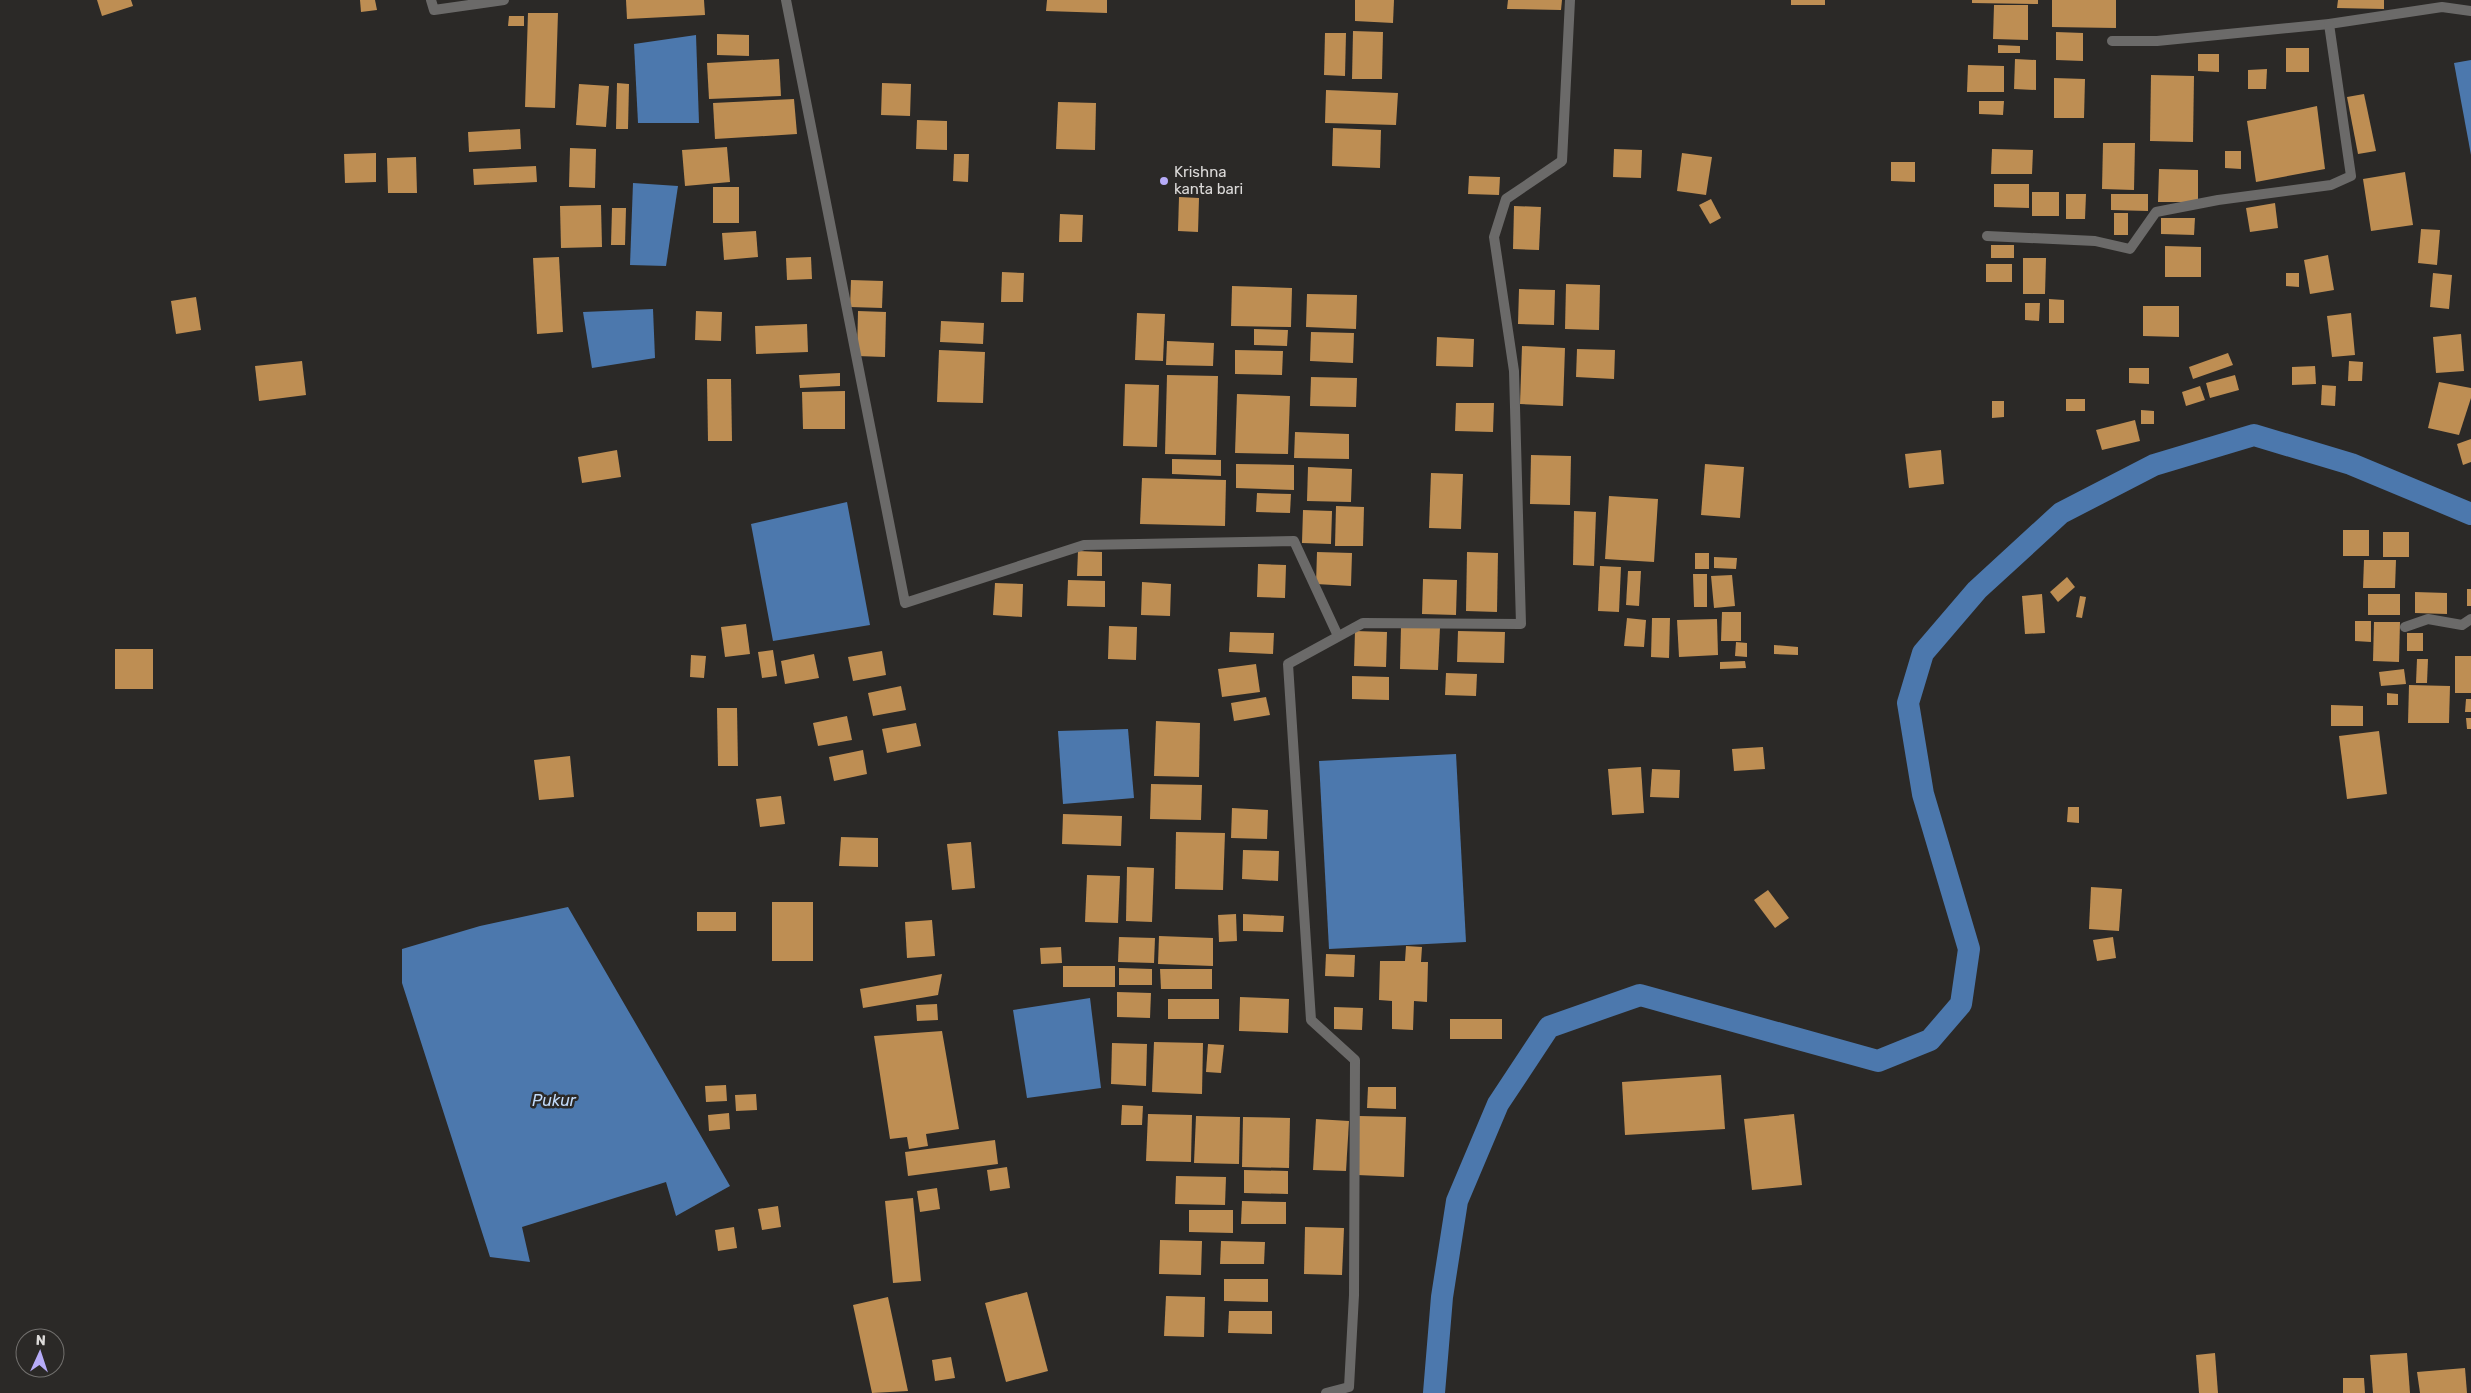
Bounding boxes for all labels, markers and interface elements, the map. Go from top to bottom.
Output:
place label: Krishna kanta bari [1174,163,1243,198]
marker: Krishna kanta bari [1158,175,1170,187]
water label: Pukur [532,1091,577,1110]
north arrow [15,1328,65,1378]
text: N [35,1332,46,1349]

